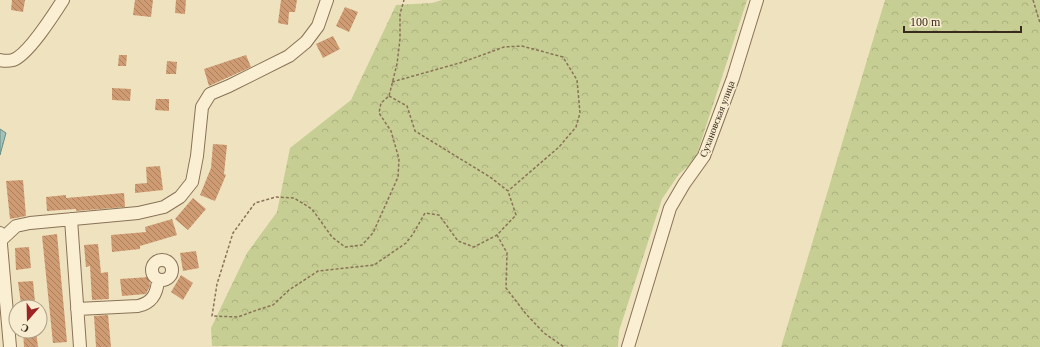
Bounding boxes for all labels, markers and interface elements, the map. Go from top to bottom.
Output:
scale bar [904,8,1021,34]
text: 100 m [910,15,941,29]
street label: Сухановская улица [697,79,737,159]
north arrow [8,299,48,339]
text: С [19,321,30,335]

